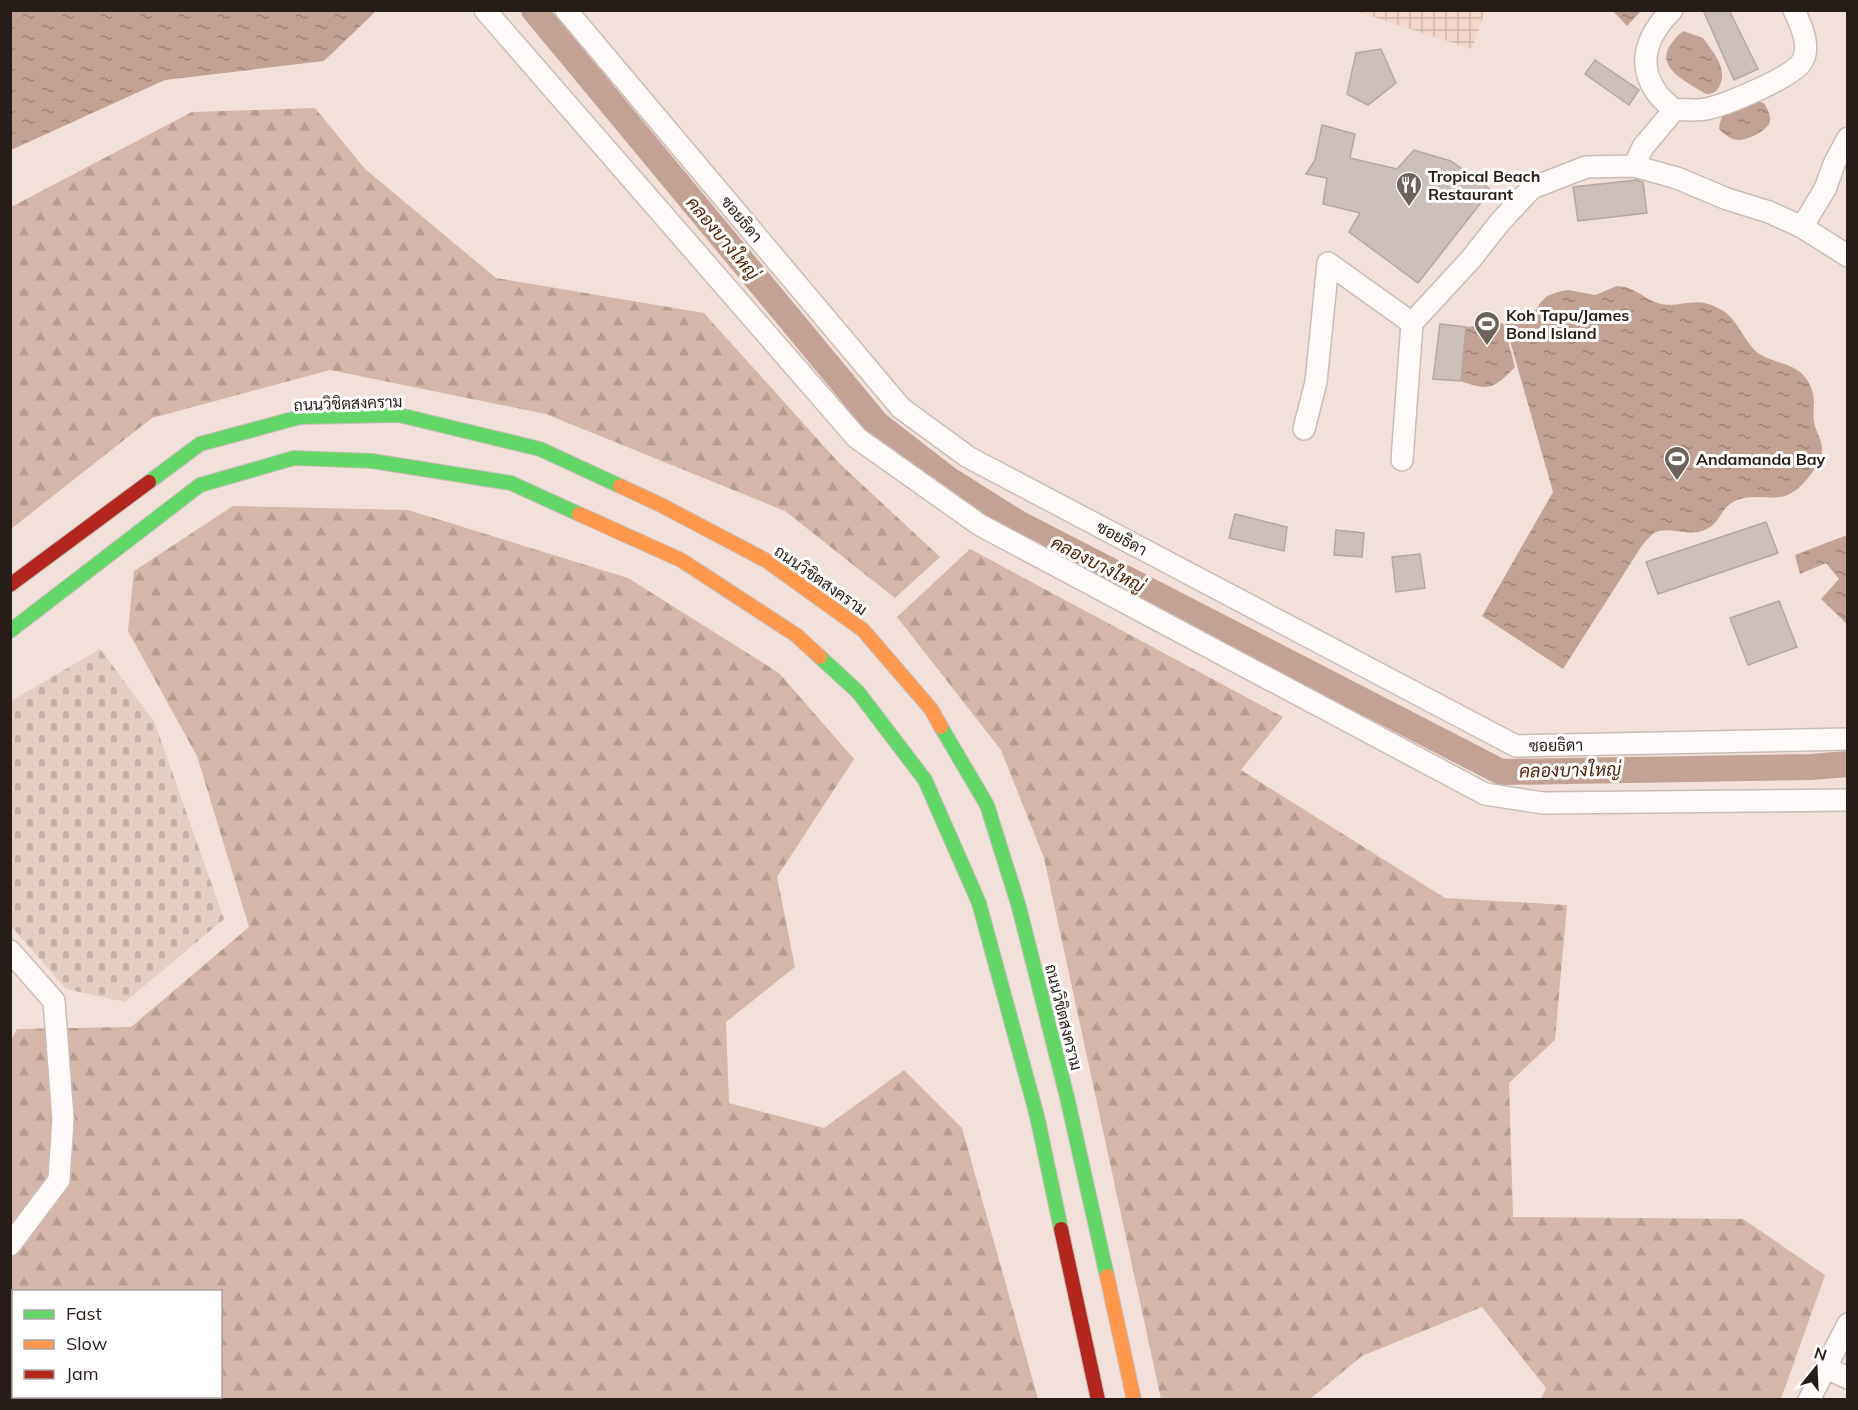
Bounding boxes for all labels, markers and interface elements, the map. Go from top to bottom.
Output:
place label: Tropical Beach Restaurant [1428,166,1540,204]
restaurant icon: Tropical Beach Restaurant [1394,170,1424,208]
water label: คลองบางใหญ่ [681,191,766,285]
street label: ซอยธิดา [717,192,767,246]
place label: Koh Tapu/James Bond Island [1506,305,1629,343]
sports icon: Koh Tapu/James Bond Island [1472,309,1502,347]
street label: ถนนวิชิตสงคราม [293,391,403,415]
sports icon: Andamanda Bay [1662,444,1692,482]
place label: Andamanda Bay [1696,449,1826,469]
street label: ซอยธิดา [1093,516,1151,560]
water label: คลองบางใหญ่ [1047,530,1150,598]
street label: ถนนวิชิตสงคราม [771,541,871,619]
street label: ซอยธิดา [1529,735,1583,755]
water label: คลองบางใหญ่ [1519,757,1622,782]
street label: ถนนวิชิตสงคราม [1041,962,1087,1072]
legend [12,1290,222,1398]
text: Fast [66,1302,102,1325]
text: Slow [66,1332,108,1355]
north arrow [1786,1338,1846,1398]
text: N [1812,1342,1829,1365]
text: Jam [66,1362,99,1385]

